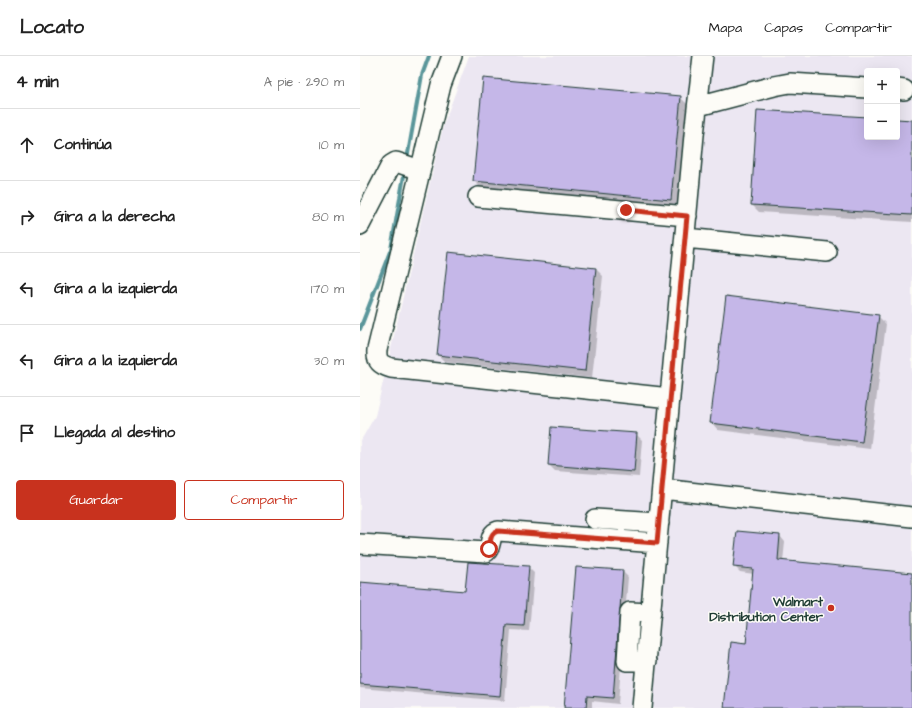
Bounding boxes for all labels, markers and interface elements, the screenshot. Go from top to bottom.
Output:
text: Locato [20,14,84,41]
text: Mapa [709,18,742,38]
text: Capas [764,18,803,38]
text: Compartir [825,18,892,38]
map controls [864,68,900,140]
button: + [864,68,900,104]
text: 4 min [16,70,59,94]
text: A pie · 290 m [264,73,344,91]
button: − [864,104,900,140]
icon: ahead [16,134,38,156]
text: Continúa [54,134,112,155]
text: 10 m [319,136,344,154]
route end [617,201,635,219]
icon: right [16,206,38,228]
text: Gira a la derecha [54,206,175,227]
text: 80 m [312,208,344,226]
icon: left [16,278,38,300]
text: Gira a la izquierda [54,278,177,299]
text: 170 m [311,280,344,298]
icon: left [16,350,38,372]
text: Gira a la izquierda [54,350,177,371]
text: 30 m [314,352,344,370]
icon: arrive [16,422,38,444]
text: Llegada al destino [54,422,175,443]
button: Guardar [16,480,176,520]
button: Compartir [184,480,344,520]
route start [480,540,498,558]
place label: Walmart Distribution Center [709,593,824,626]
marker: Walmart Distribution Center [826,603,836,613]

